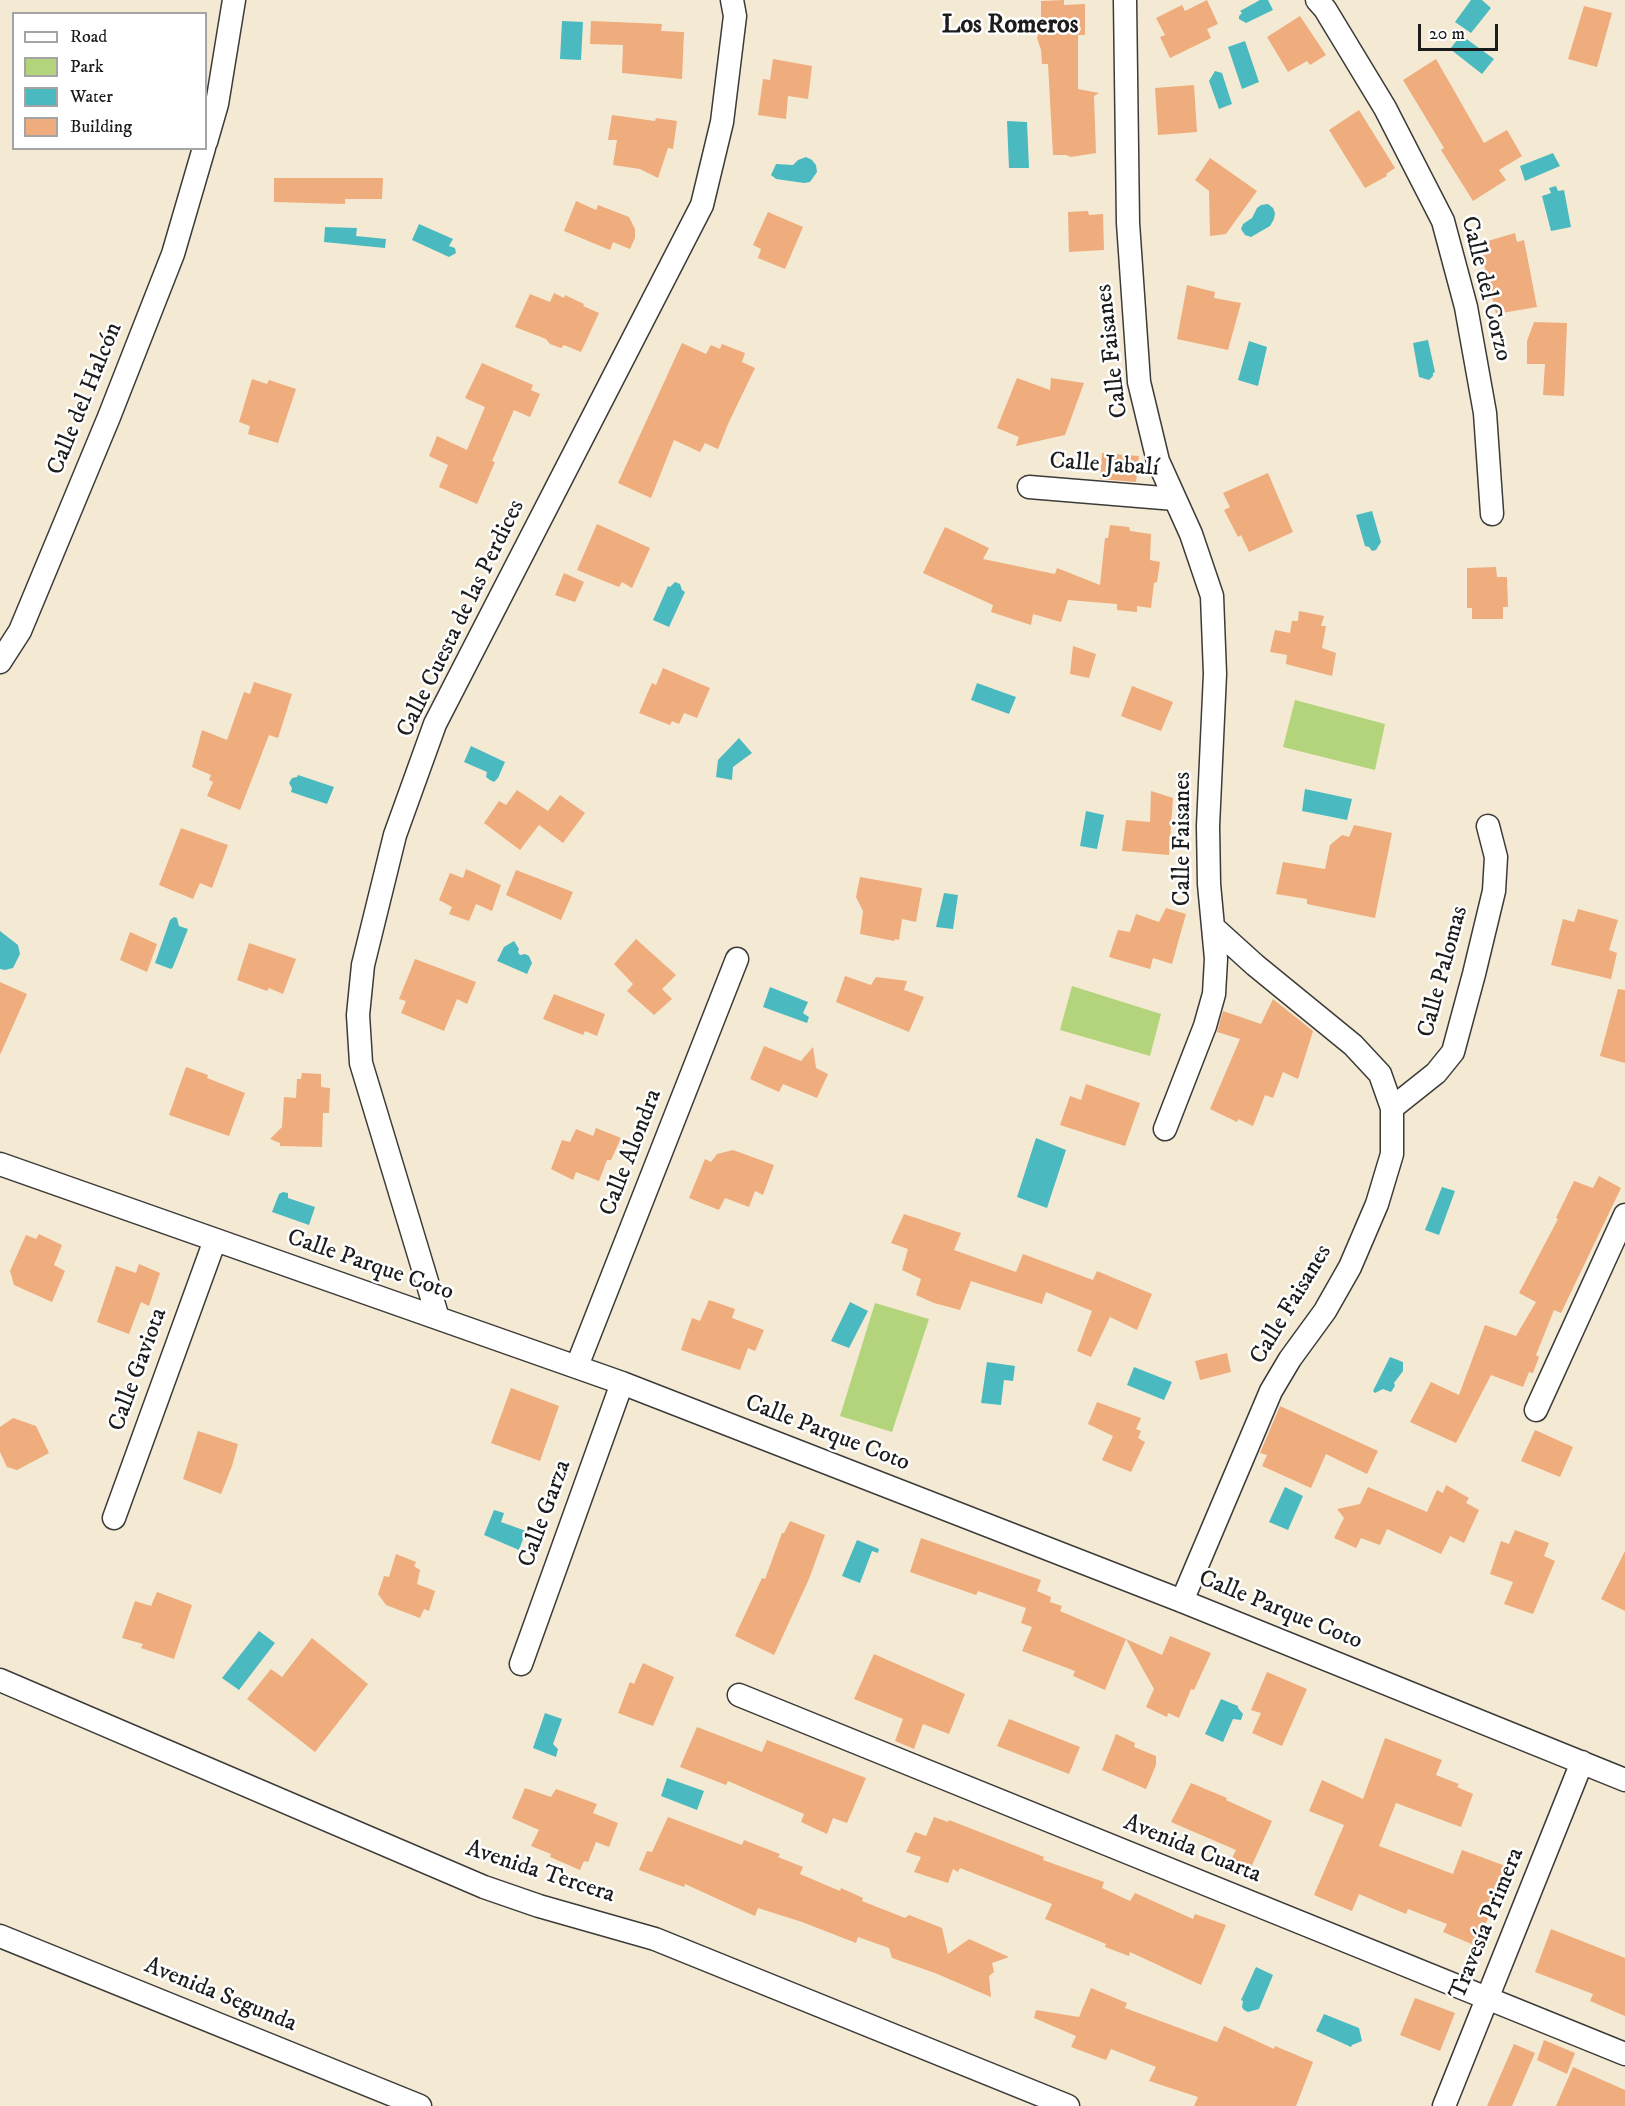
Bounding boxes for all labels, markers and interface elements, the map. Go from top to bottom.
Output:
district label: Los Romeros [942,11,1078,43]
legend [12,12,207,150]
scale bar [1421,12,1500,50]
text: 20 m [1429,23,1465,45]
text: Road [70,26,107,48]
text: Park [70,56,104,78]
text: Water [70,86,113,108]
text: Building [70,116,132,138]
street label: Calle del Corzo [1453,214,1517,364]
street label: Calle Faisanes [1091,282,1135,420]
street label: Calle del Halcón [42,319,130,479]
street label: Calle Jabalí [1048,448,1160,484]
street label: Calle Cuesta de las Perdices [392,496,532,742]
street label: Calle Faisanes [1170,772,1198,906]
street label: Calle Palomas [1413,903,1475,1041]
street label: Calle Alondra [595,1086,669,1220]
street label: Calle Parque Coto [283,1224,457,1308]
street label: Calle Faisanes [1245,1240,1339,1370]
street label: Calle Gaviota [103,1305,175,1435]
street label: Calle Parque Coto [741,1389,913,1479]
street label: Calle Garza [513,1456,579,1572]
street label: Calle Parque Coto [1194,1565,1366,1657]
street label: Avenida Cuarta [1119,1809,1265,1891]
street label: Avenida Tercera [462,1835,618,1911]
street label: Travesía Primera [1445,1844,1531,2004]
street label: Avenida Segunda [140,1952,300,2040]

